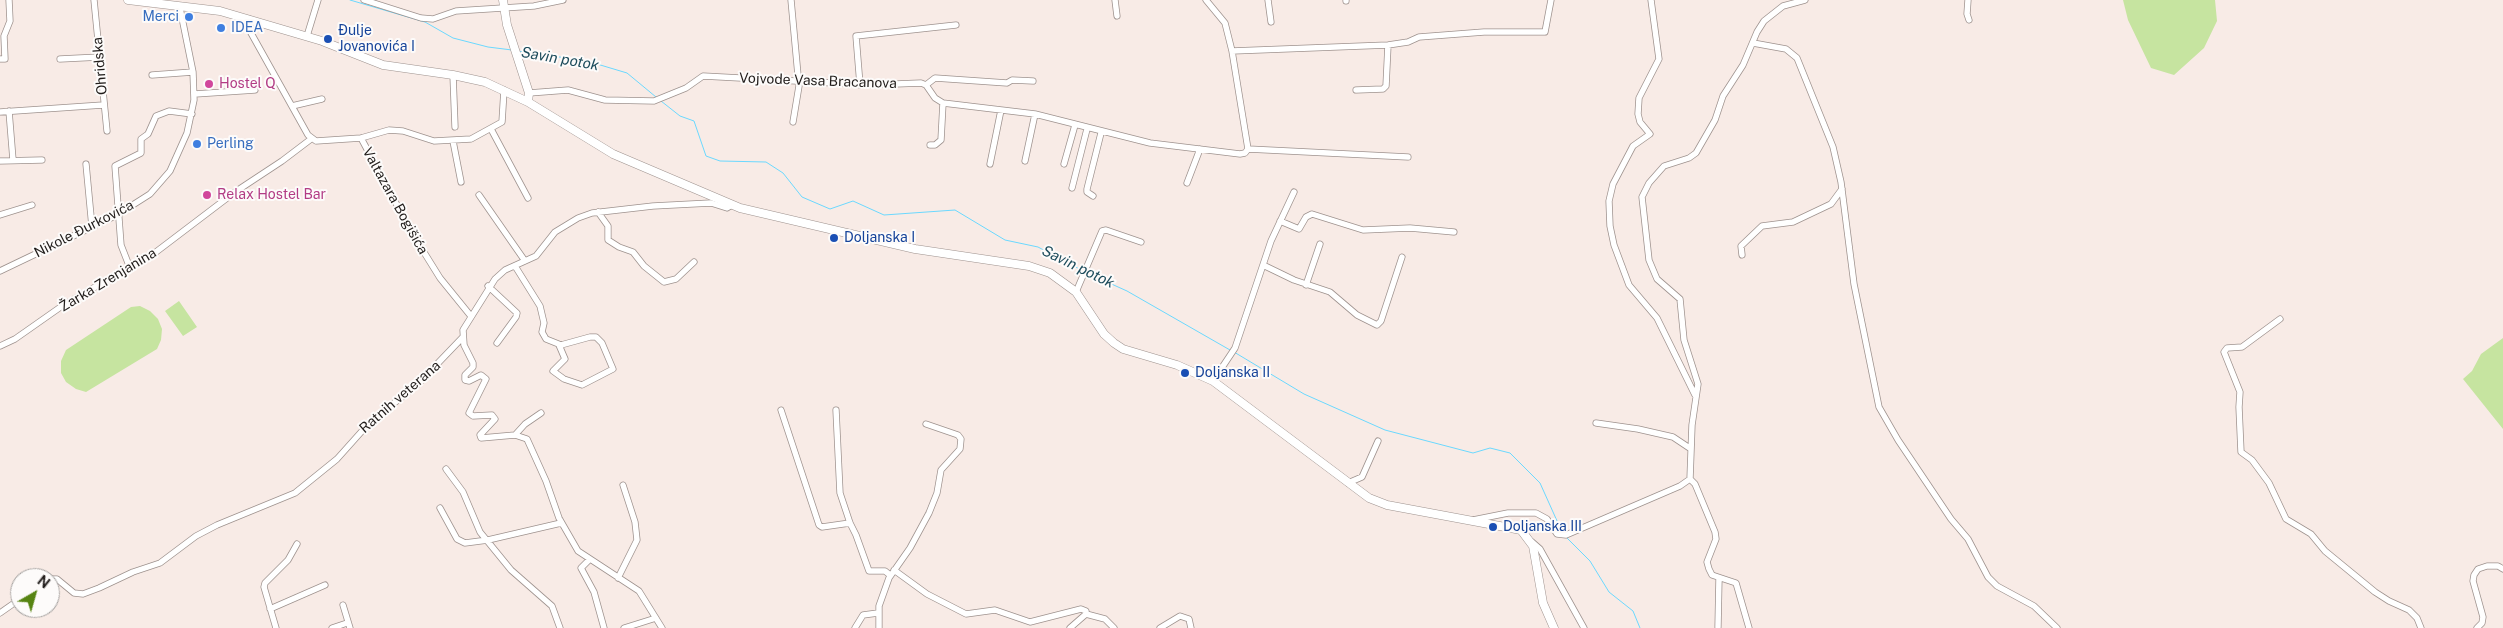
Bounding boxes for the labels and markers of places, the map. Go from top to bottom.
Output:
place label: Merci [142,9,179,25]
marker: Merci [183,11,195,23]
place label: IDEA [231,20,263,36]
marker: IDEA [215,22,227,34]
place label: Đulje Jovanovića I [338,23,415,56]
marker: Đulje Jovanovića I [322,33,334,45]
place label: Hostel Q [219,76,276,92]
marker: Hostel Q [203,78,215,90]
place label: Perling [207,136,254,152]
marker: Perling [191,138,203,150]
place label: Relax Hostel Bar [217,187,326,203]
marker: Relax Hostel Bar [201,189,213,201]
place label: Doljanska I [844,230,915,246]
marker: Doljanska I [828,232,840,244]
place label: Doljanska II [1195,365,1270,381]
marker: Doljanska II [1179,367,1191,379]
place label: Doljanska III [1503,519,1582,535]
marker: Doljanska III [1487,521,1499,533]

